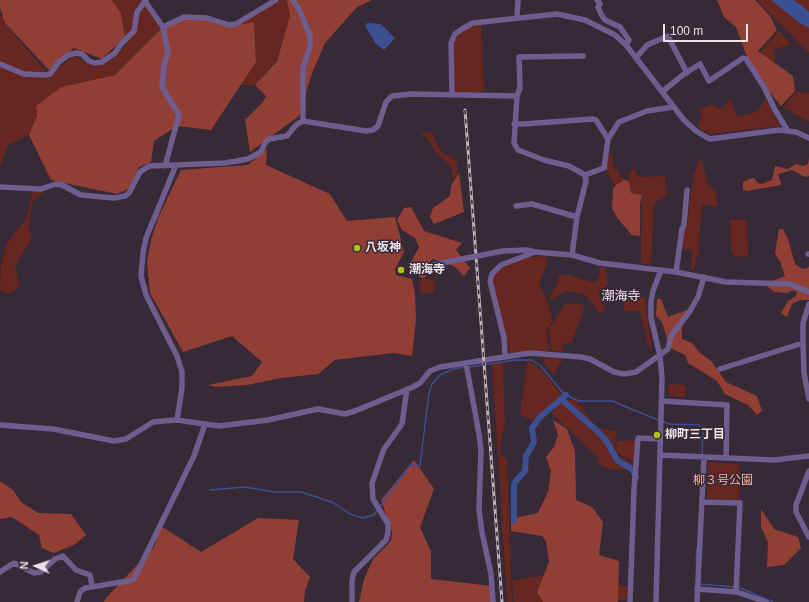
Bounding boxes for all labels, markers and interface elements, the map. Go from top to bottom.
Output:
scale bar [665,16,750,42]
text: 100 m [670,24,703,38]
place label: 八坂神 [365,241,401,255]
marker: 八坂神 [352,243,362,253]
place label: 潮海寺 [409,263,445,277]
marker: 潮海寺 [396,265,406,275]
district label: 潮海寺 [602,288,640,304]
place label: 柳町三丁目 [665,428,725,442]
marker: 柳町三丁目 [652,430,662,440]
park label: 柳３号公園 [693,474,753,488]
north arrow [16,546,56,586]
text: N [18,561,30,570]

